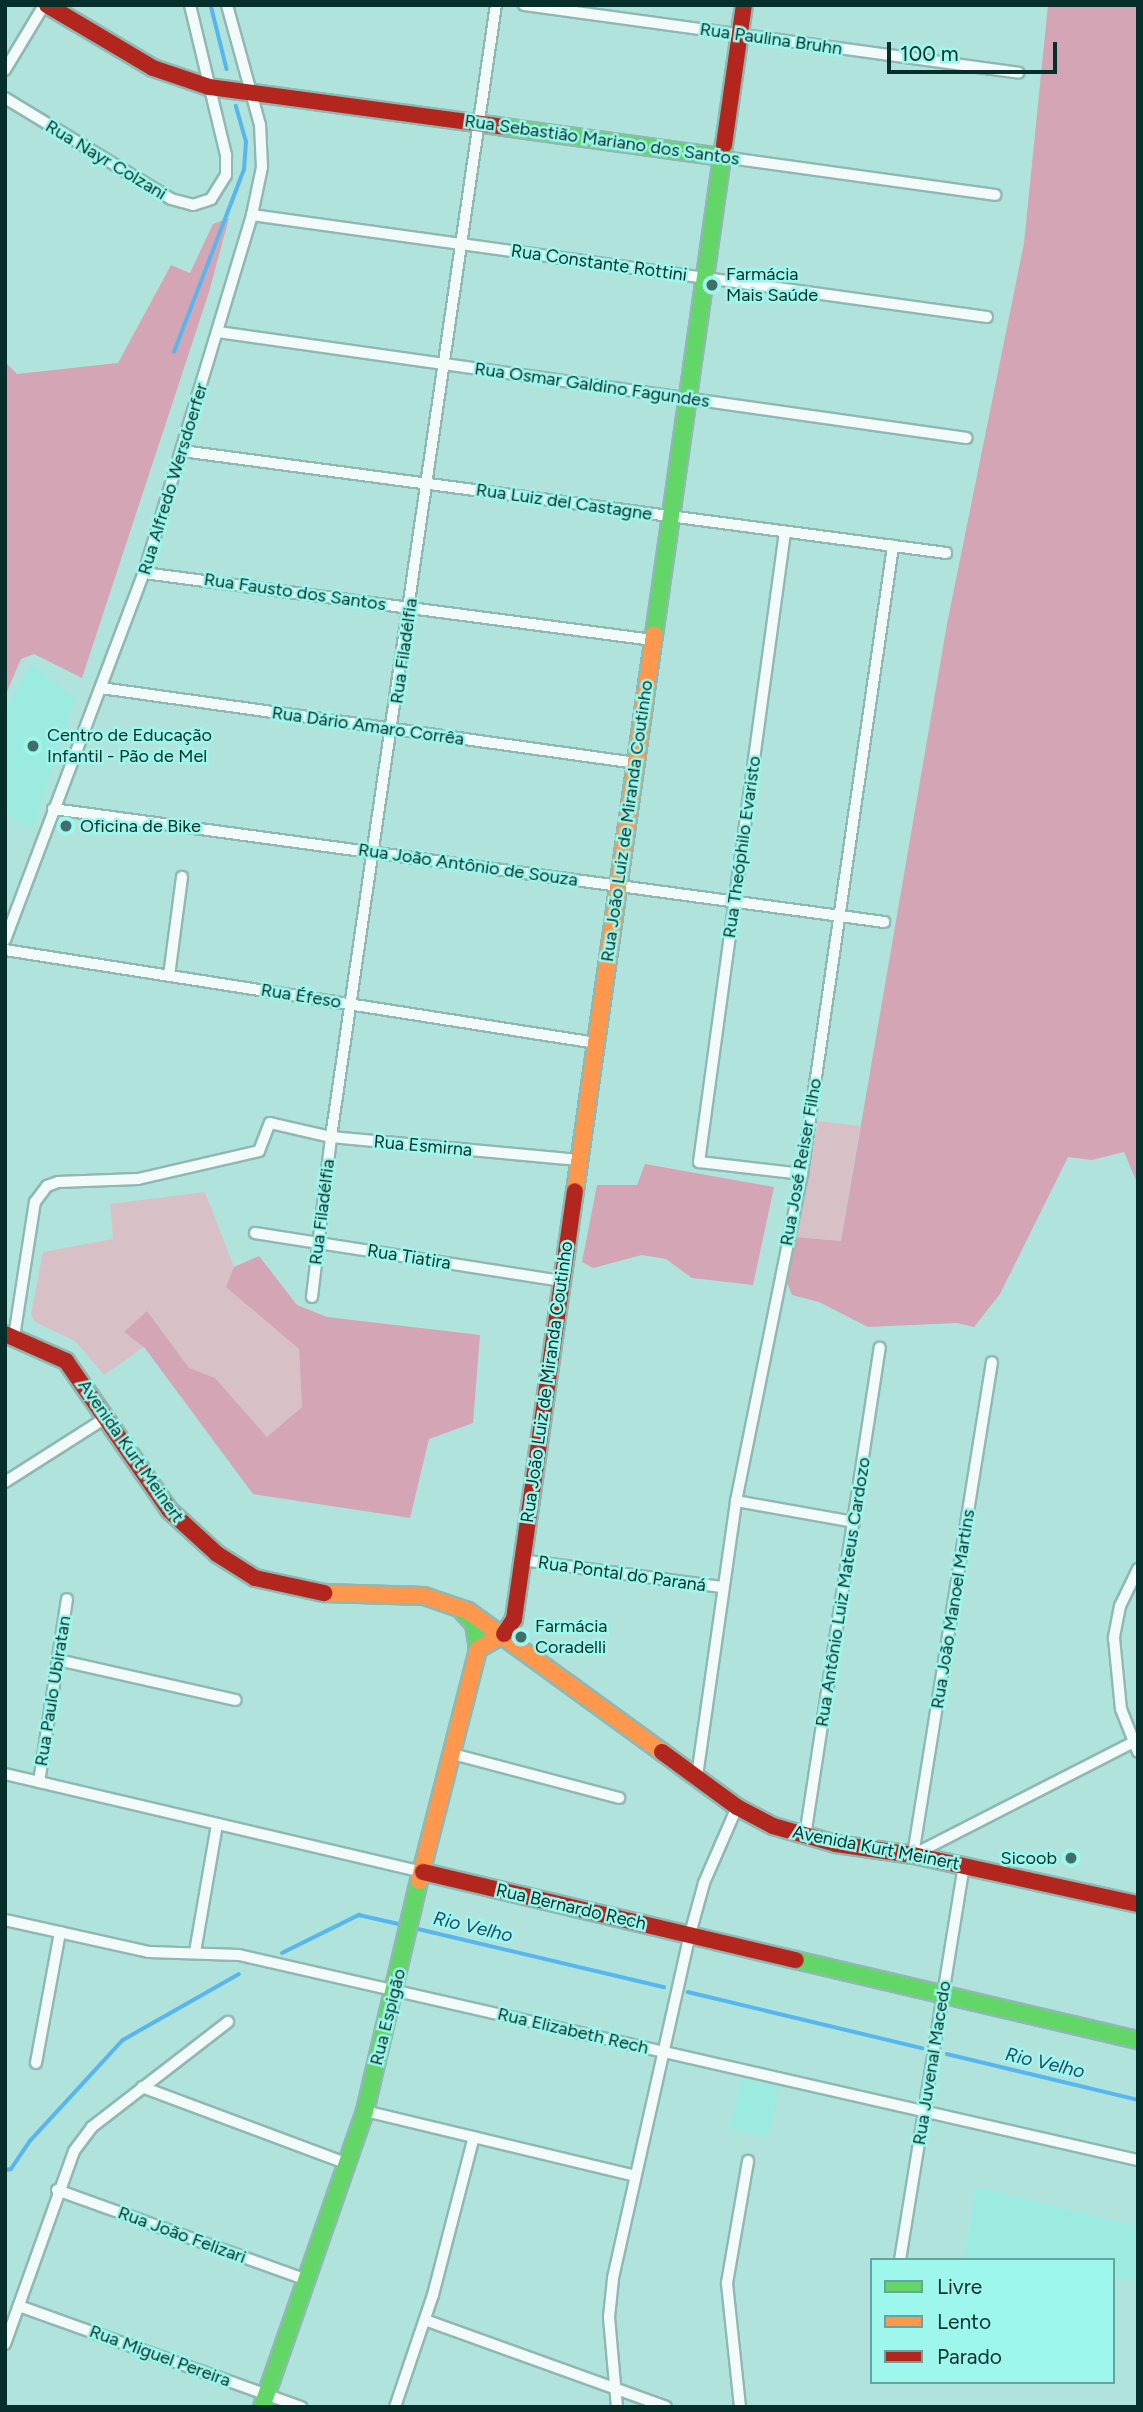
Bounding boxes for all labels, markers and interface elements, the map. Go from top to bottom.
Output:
street label: Rua Paulina Bruhn [698,18,844,60]
scale bar [891,28,1061,72]
text: 100 m [900,41,959,66]
street label: Rua Sebastião Mariano dos Santos [463,110,741,170]
street label: Rua Nayr Colzani [41,115,171,205]
street label: Rua Constante Rottini [510,240,688,286]
place label: Farmácia Mais Saúde [726,264,818,306]
marker: Farmácia Mais Saúde [704,277,720,293]
street label: Rua Osmar Galdino Fagundes [473,358,711,412]
street label: Rua Alfredo Wersdoerfer [134,381,212,577]
street label: Rua Luiz del Castagne [475,479,653,525]
street label: Rua Fausto dos Santos [203,569,387,615]
street label: Rua Filadélfia [386,597,422,705]
street label: Rua João Luiz de Miranda Coutinho [597,679,657,963]
street label: Rua Dário Amaro Corrêa [270,702,466,750]
place label: Centro de Educação Infantil - Pão de Mel [47,725,212,768]
marker: Centro de Educação Infantil - Pão de Mel [25,738,41,754]
street label: Rua Theóphilo Evaristo [719,755,765,939]
place label: Oficina de Bike [80,815,201,837]
marker: Oficina de Bike [58,818,74,834]
street label: Rua João Antônio de Souza [357,839,579,891]
street label: Rua Éfeso [259,979,343,1013]
street label: Rua José Reiser Filho [776,1077,826,1247]
street label: Rua Esmirna [373,1131,473,1161]
street label: Rua Filadélfia [305,1158,339,1266]
street label: Rua Tiatira [366,1240,452,1274]
street label: Rua João Luiz de Miranda Coutinho [517,1240,577,1524]
street label: Avenida Kurt Meinert [73,1375,189,1527]
street label: Rua Antônio Luiz Mateus Cardozo [811,1456,875,1728]
street label: Rua João Manoel Martins [927,1508,979,1710]
street label: Rua Pontal do Paraná [537,1552,707,1596]
street label: Rua Paulo Ubiratan [30,1614,76,1768]
place label: Farmácia Coradelli [535,1616,608,1658]
marker: Farmácia Coradelli [513,1629,529,1645]
street label: Avenida Kurt Meinert [791,1821,961,1875]
place label: Sicoob [1001,1847,1057,1869]
marker: Sicoob [1063,1850,1079,1866]
street label: Rua Bernardo Rech [494,1879,648,1935]
water label: Rio Velho [431,1907,515,1947]
street label: Rua Espigão [366,1966,410,2068]
street label: Rua Juvenal Macedo [908,1979,956,2147]
street label: Rua Elizabeth Rech [495,2003,651,2059]
water label: Rio Velho [1003,2043,1087,2083]
street label: Rua João Felizari [115,2202,249,2268]
legend [870,2258,1115,2384]
text: Livre [937,2274,982,2299]
text: Lento [937,2309,991,2334]
street label: Rua Miguel Pereira [86,2320,234,2392]
text: Parado [937,2344,1002,2369]

